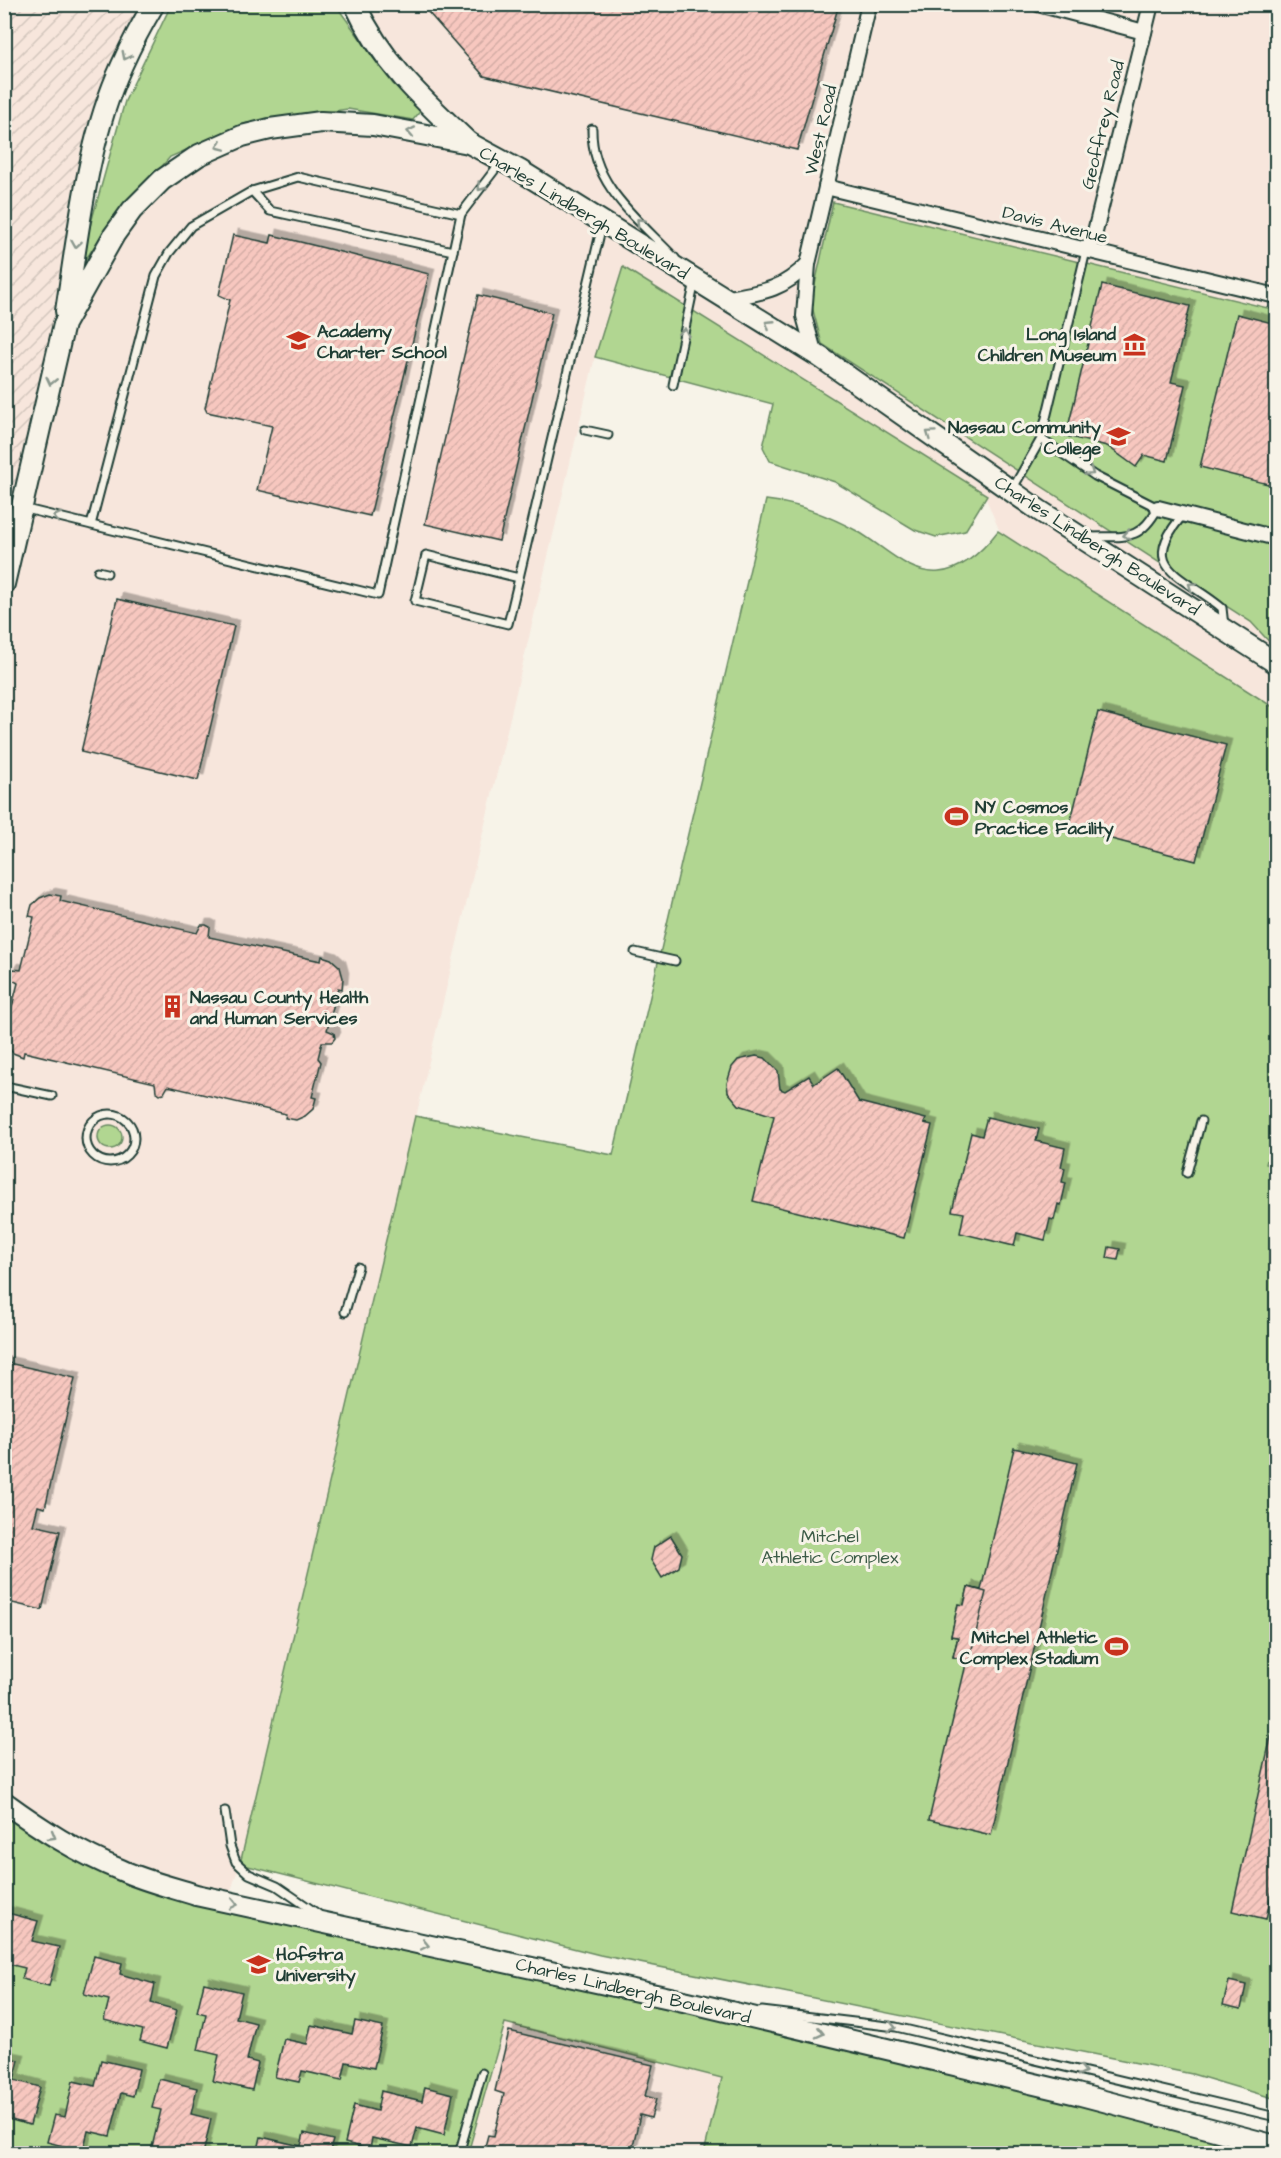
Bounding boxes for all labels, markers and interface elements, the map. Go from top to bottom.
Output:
one-way arrow [122,50,133,61]
street label: Geoffrey Road [1075,58,1132,192]
street label: West Road [799,83,843,177]
one-way arrow [406,126,416,139]
one-way arrow [216,139,227,151]
street label: Charles Lindbergh Boulevard [474,140,693,286]
one-way arrow [478,181,489,192]
street label: Davis Avenue [1000,200,1110,250]
one-way arrow [636,218,647,228]
one-way arrow [71,239,83,249]
place label: Academy Charter School [317,319,447,365]
one-way arrow [765,320,775,332]
place label: Long Island Children Museum [978,322,1117,368]
one-way arrow [677,327,690,337]
school or university icon: Academy Charter School [286,328,312,354]
museum icon: Long Island Children Museum [1121,331,1147,357]
one-way arrow [45,376,58,386]
place label: Nassau Community College [948,415,1101,462]
school or university icon: Nassau Community College [1106,424,1132,450]
one-way arrow [926,430,937,441]
one-way arrow [1083,465,1094,476]
street label: Charles Lindbergh Boulevard [989,470,1205,623]
one-way arrow [52,511,62,524]
one-way arrow [1123,528,1132,540]
one-way arrow [1187,582,1198,593]
place label: NY Cosmos Practice Facility [975,795,1114,842]
sports icon: NY Cosmos Practice Facility [944,804,970,830]
place label: Nassau County Health and Human Services [189,985,369,1031]
building icon: Nassau County Health and Human Services [159,994,185,1020]
park label: Mitchel Athletic Complex [762,1524,899,1570]
place label: Mitchel Athletic Complex Stadium [960,1625,1099,1671]
sports icon: Mitchel Athletic Complex Stadium [1103,1634,1129,1660]
one-way arrow [46,1828,56,1840]
one-way arrow [229,1896,239,1909]
one-way arrow [419,1938,429,1951]
place label: Hofstra University [276,1942,356,1989]
school or university icon: Hofstra University [245,1951,271,1977]
street label: Charles Lindbergh Boulevard [513,1952,753,2031]
one-way arrow [887,2020,897,2033]
one-way arrow [815,2026,825,2039]
one-way arrow [1077,2064,1087,2077]

